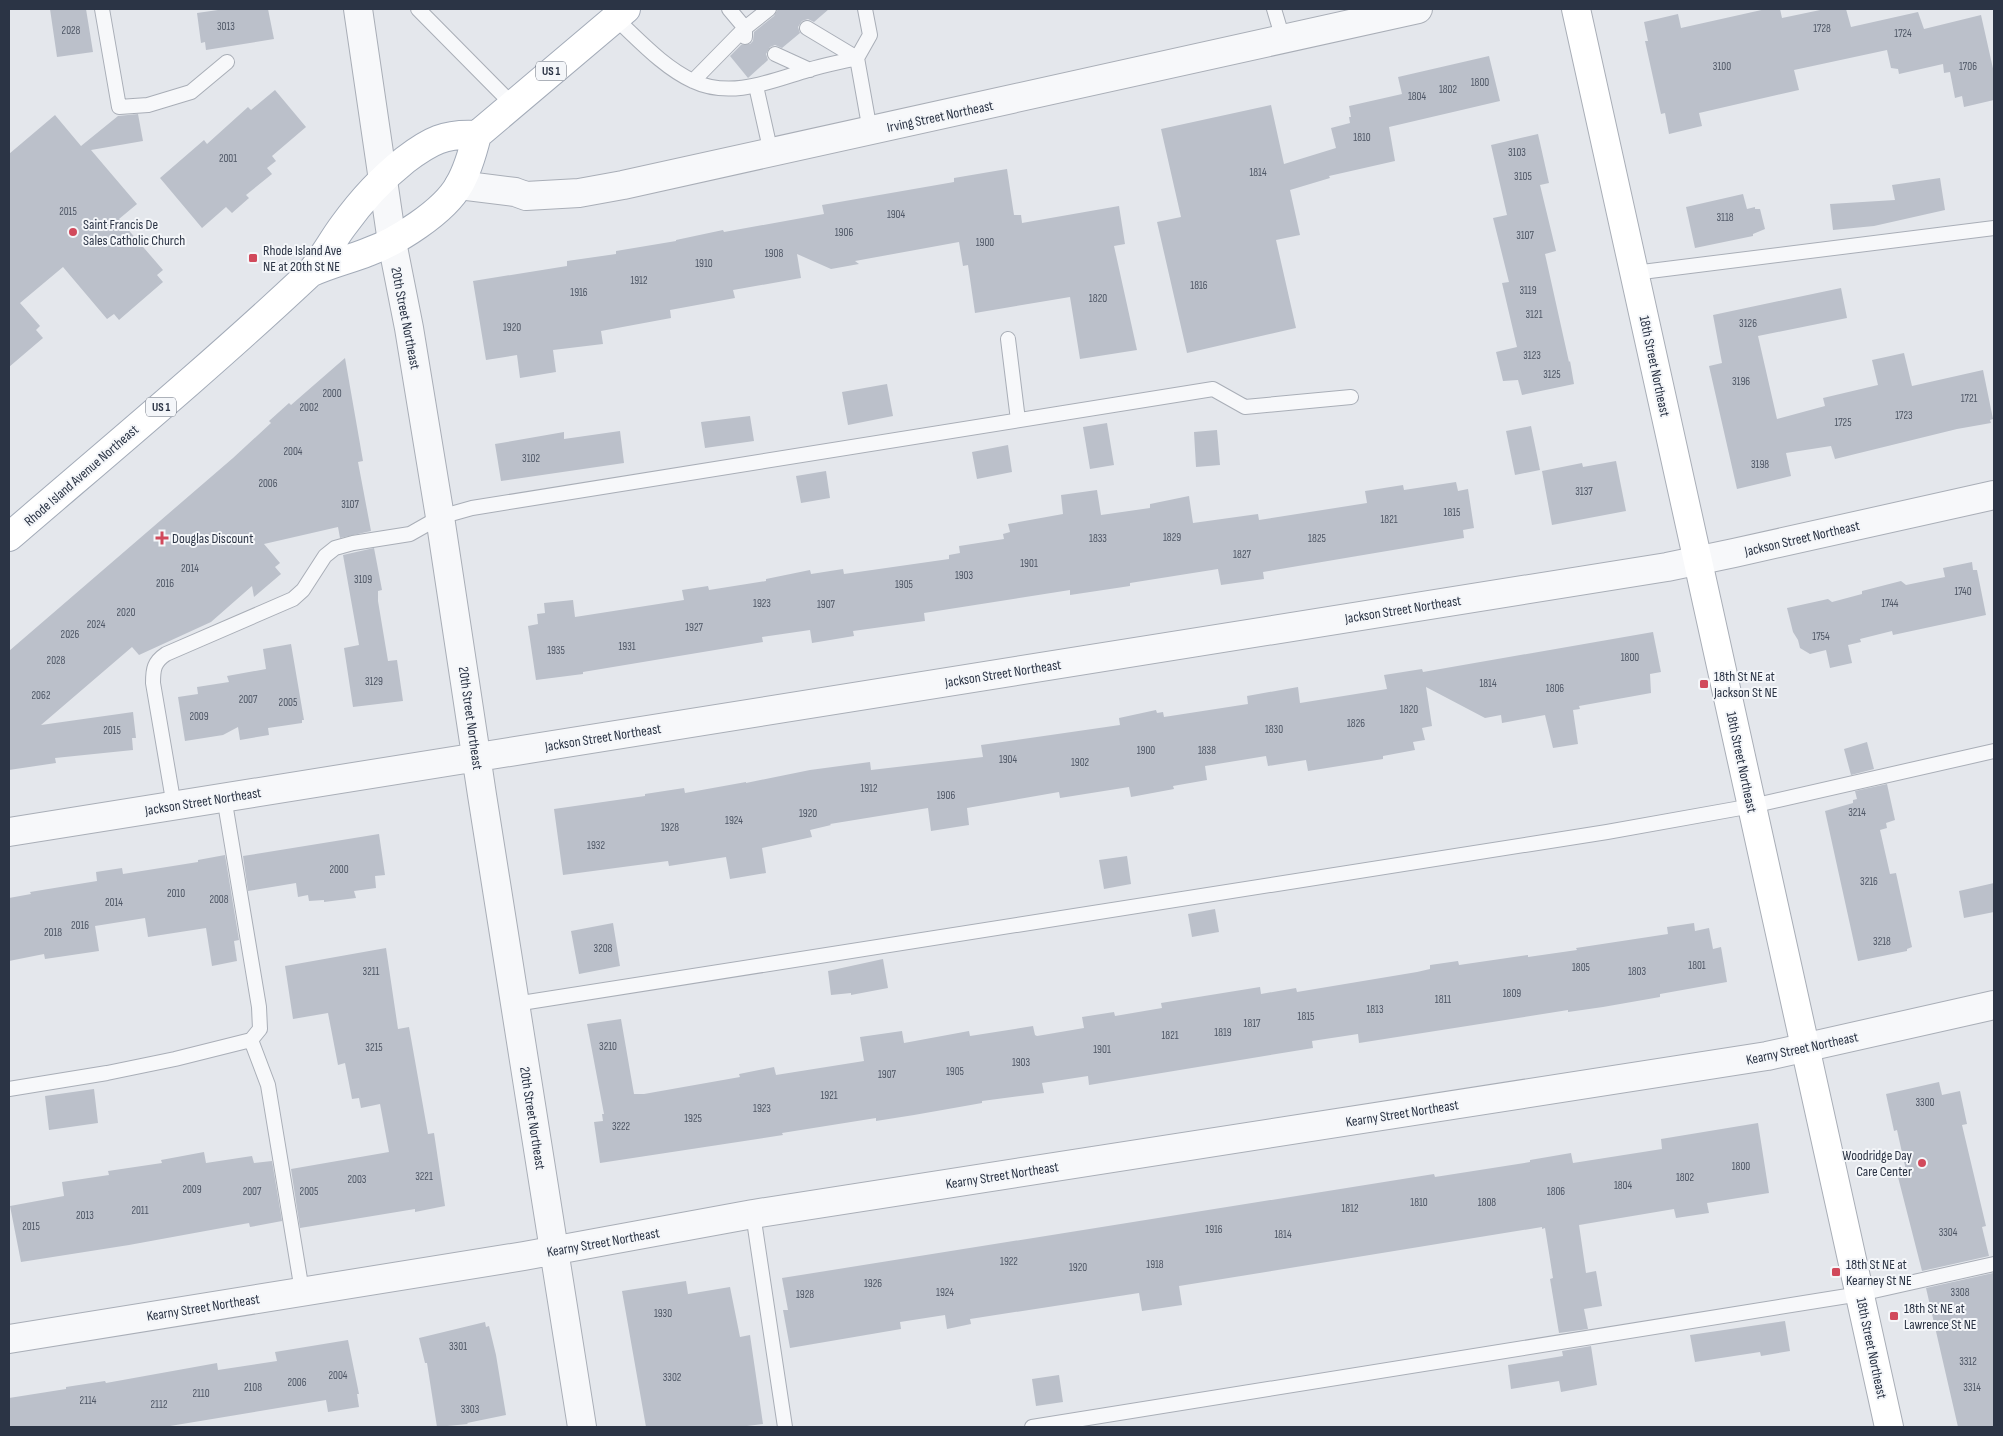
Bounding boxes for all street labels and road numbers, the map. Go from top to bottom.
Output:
road number: US 1 [536,61,566,80]
street label: Irving Street Northeast [885,97,995,136]
street label: 20th Street Northeast [387,265,424,371]
street label: 18th Street Northeast [1635,314,1674,418]
road number: US 1 [146,398,176,417]
street label: Rhode Island Avenue Northeast [21,421,142,530]
street label: Jackson Street Northeast [1742,517,1861,560]
street label: Jackson Street Northeast [1343,592,1462,627]
street label: Jackson Street Northeast [943,656,1062,691]
street label: 20th Street Northeast [455,665,486,771]
street label: 18th Street Northeast [1722,710,1761,814]
street label: Jackson Street Northeast [543,720,662,755]
street label: Jackson Street Northeast [143,784,262,819]
street label: Kearny Street Northeast [1744,1028,1860,1069]
street label: 20th Street Northeast [516,1065,549,1171]
street label: Kearny Street Northeast [1344,1096,1460,1131]
street label: Kearny Street Northeast [944,1158,1060,1193]
street label: Kearny Street Northeast [545,1224,661,1261]
street label: Kearny Street Northeast [145,1290,261,1325]
street label: 18th Street Northeast [1852,1296,1891,1400]

